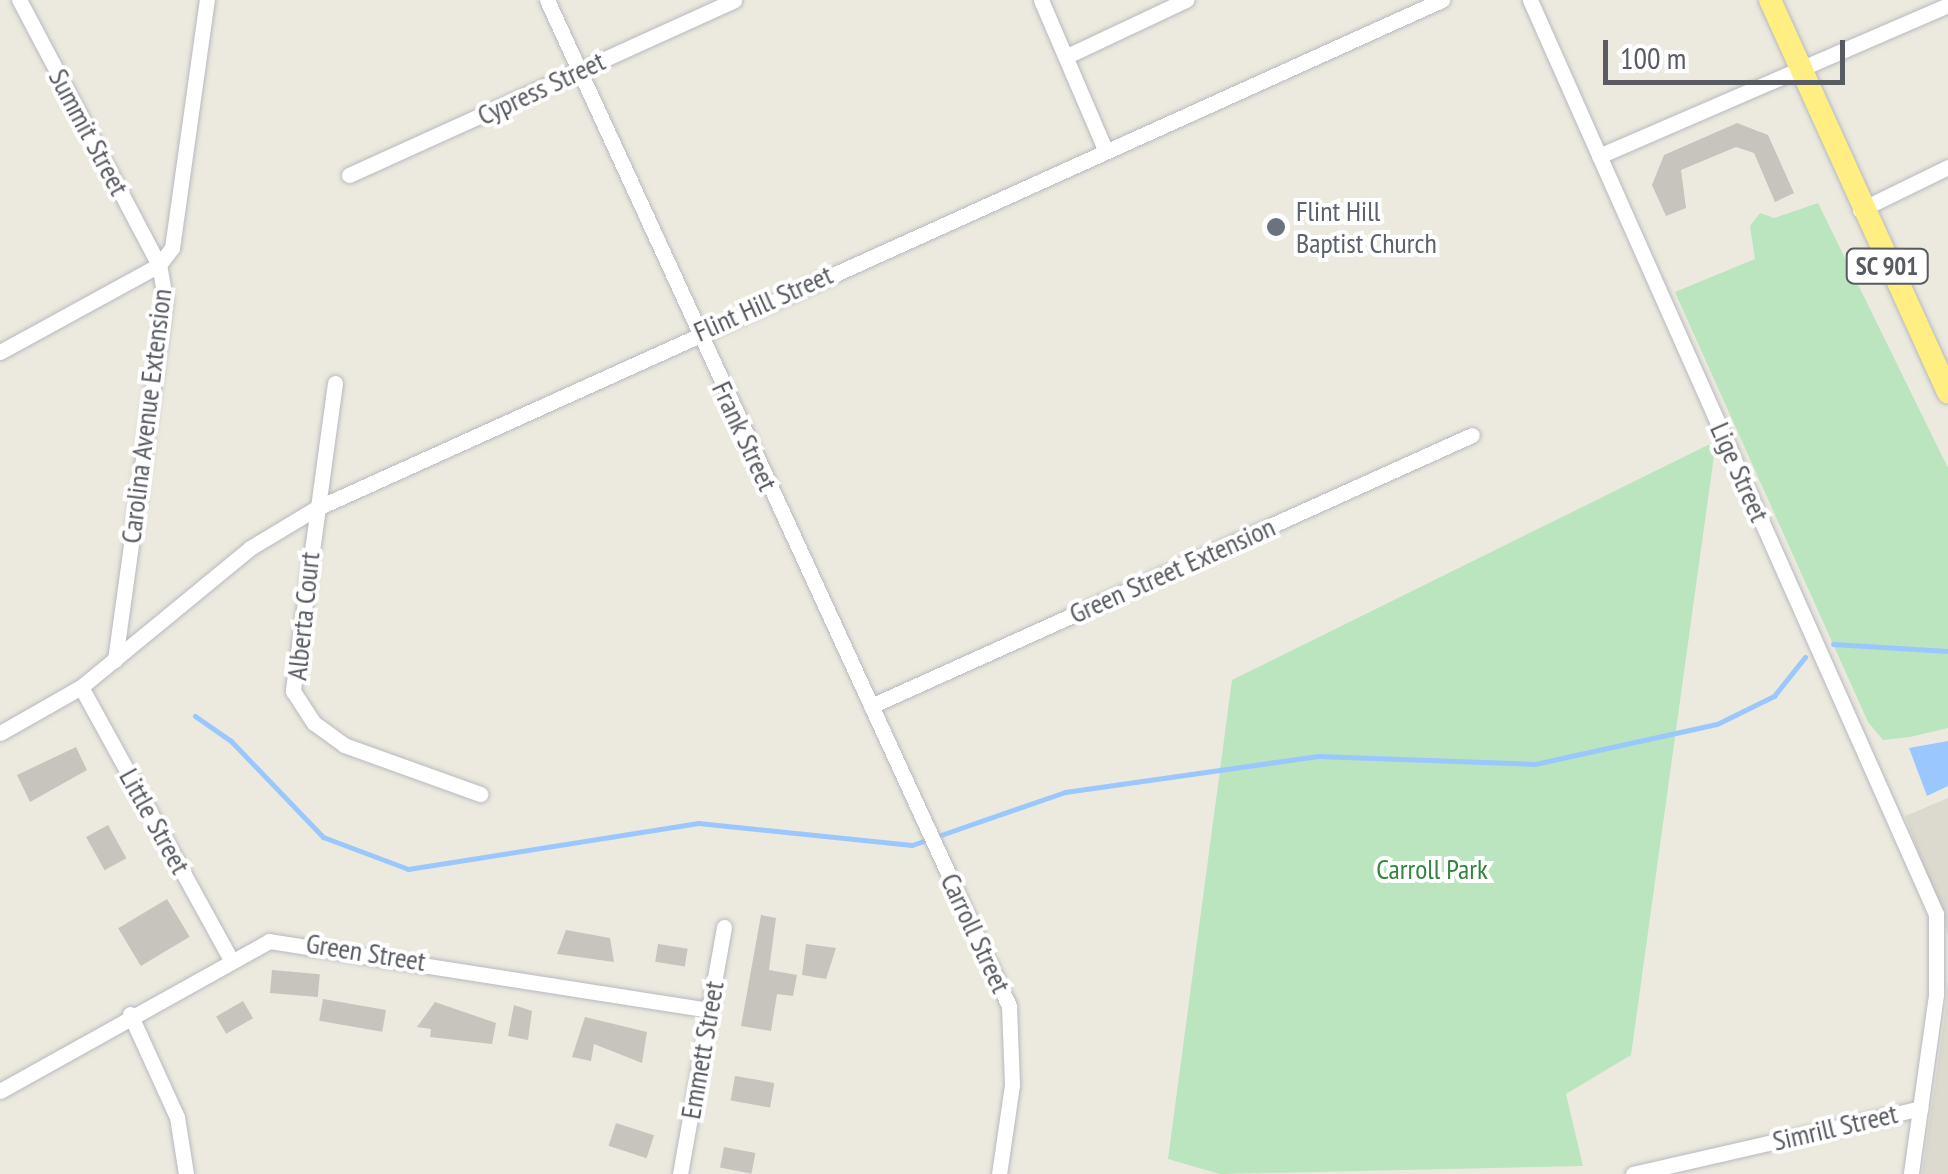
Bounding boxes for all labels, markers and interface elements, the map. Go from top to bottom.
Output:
scale bar [1608,20,1850,82]
text: 100 m [1620,38,1686,77]
street label: Cypress Street [472,44,610,132]
street label: Summit Street [42,63,136,201]
place label: Flint Hill Baptist Church [1296,194,1437,260]
marker: Flint Hill Baptist Church [1265,216,1287,238]
road number: SC 901 [1844,246,1930,286]
street label: Flint Hill Street [689,258,837,348]
street label: Carolina Avenue Extension [114,286,178,546]
street label: Frank Street [705,376,785,496]
street label: Lige Street [1703,417,1777,527]
street label: Green Street Extension [1064,510,1280,630]
street label: Alberta Court [280,550,326,682]
street label: Little Street [112,763,198,879]
park label: Carroll Park [1376,852,1488,886]
street label: Carroll Street [934,868,1018,998]
street label: Green Street [304,926,428,978]
street label: Emmett Street [673,978,731,1122]
street label: Simrill Street [1769,1096,1901,1158]

